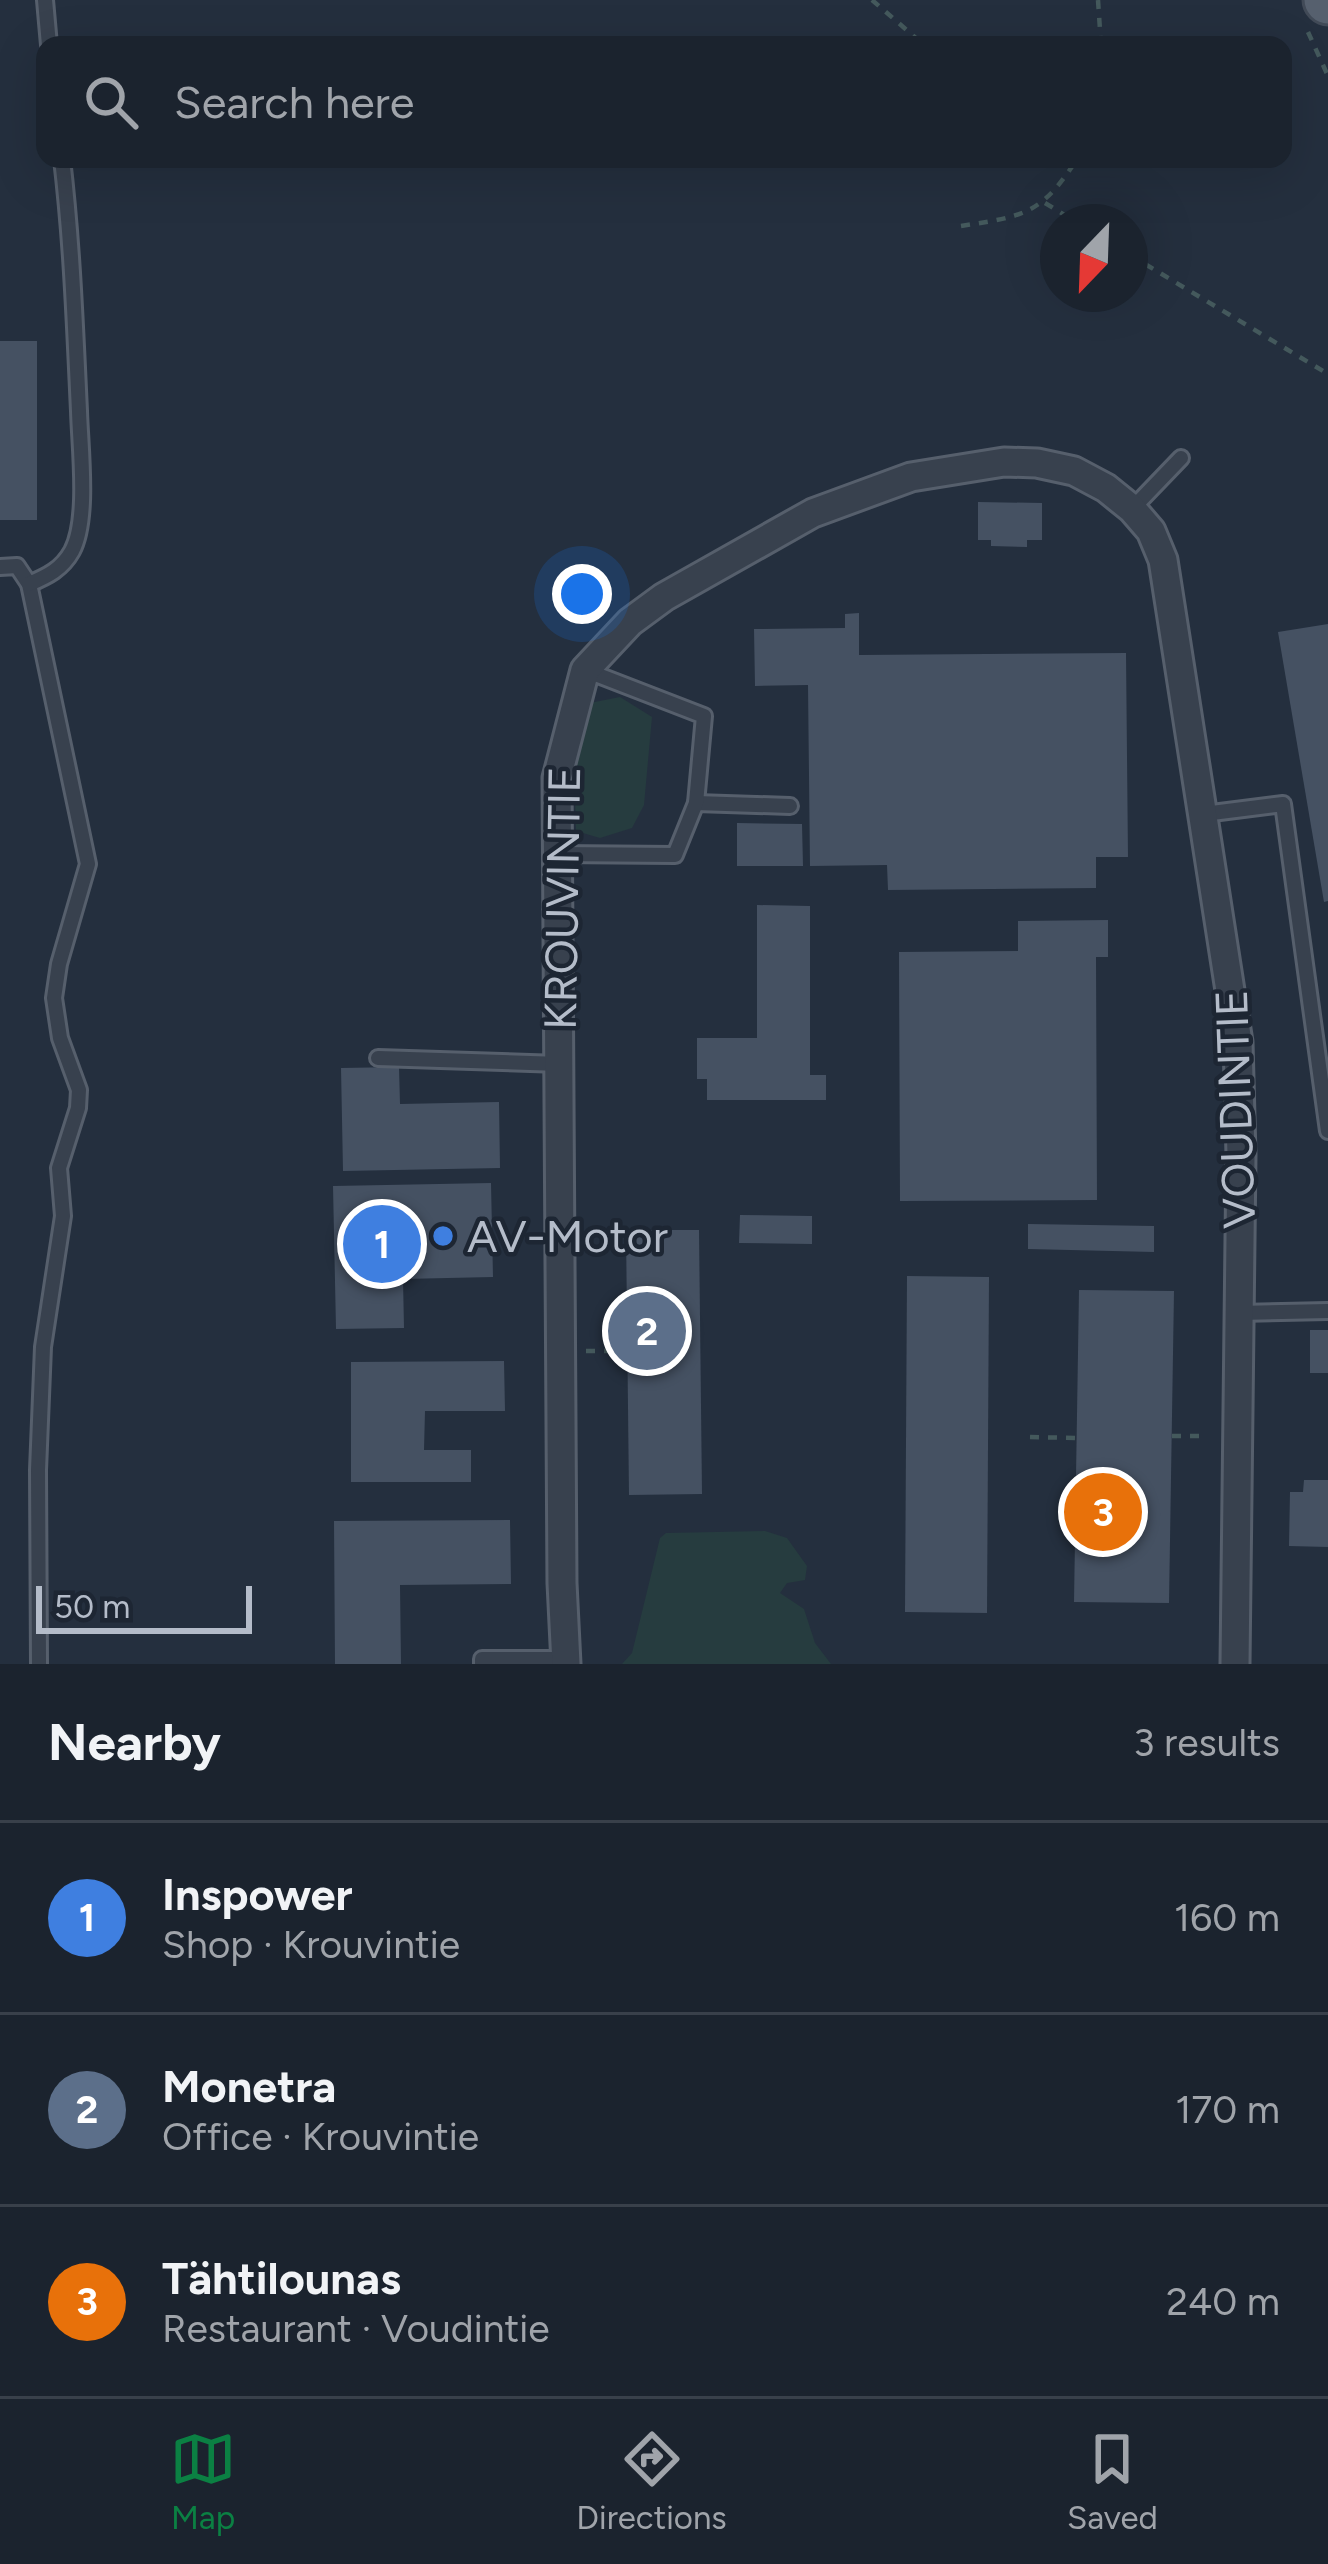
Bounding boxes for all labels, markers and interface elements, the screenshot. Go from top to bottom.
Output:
search box [36,36,1292,168]
icon: search [78,69,144,135]
text: Search here [174,75,414,129]
north arrow [1040,204,1148,312]
your location [552,564,612,624]
street label: KROUVINTIE [533,766,591,1030]
street label: VOUDINTIE [1204,988,1266,1230]
pin: 1 [343,1199,421,1289]
place label: AV-Motor [467,1209,668,1263]
marker: AV-Motor [430,1223,456,1249]
pin: 2 [608,1286,686,1376]
pin: 3 [1064,1467,1142,1557]
scale bar [36,1580,252,1633]
text: 50 m [54,1587,130,1626]
text: Nearby [48,1712,221,1773]
text: 3 results [1133,1719,1280,1766]
text: Inspower [162,1867,353,1921]
text: 1 [79,1894,95,1941]
text: 160 m [1174,1894,1280,1941]
text: Shop · Krouvintie [162,1921,460,1968]
text: Monetra [162,2059,336,2113]
text: 2 [76,2086,98,2133]
text: 170 m [1175,2086,1280,2133]
text: Office · Krouvintie [162,2113,479,2160]
text: Tähtilounas [162,2251,401,2305]
text: 3 [76,2278,98,2325]
text: 240 m [1166,2278,1280,2325]
text: Restaurant · Voudintie [162,2305,550,2352]
tab: Map [170,2426,236,2537]
tab: Directions [576,2426,727,2537]
tab: Saved [1067,2426,1158,2537]

